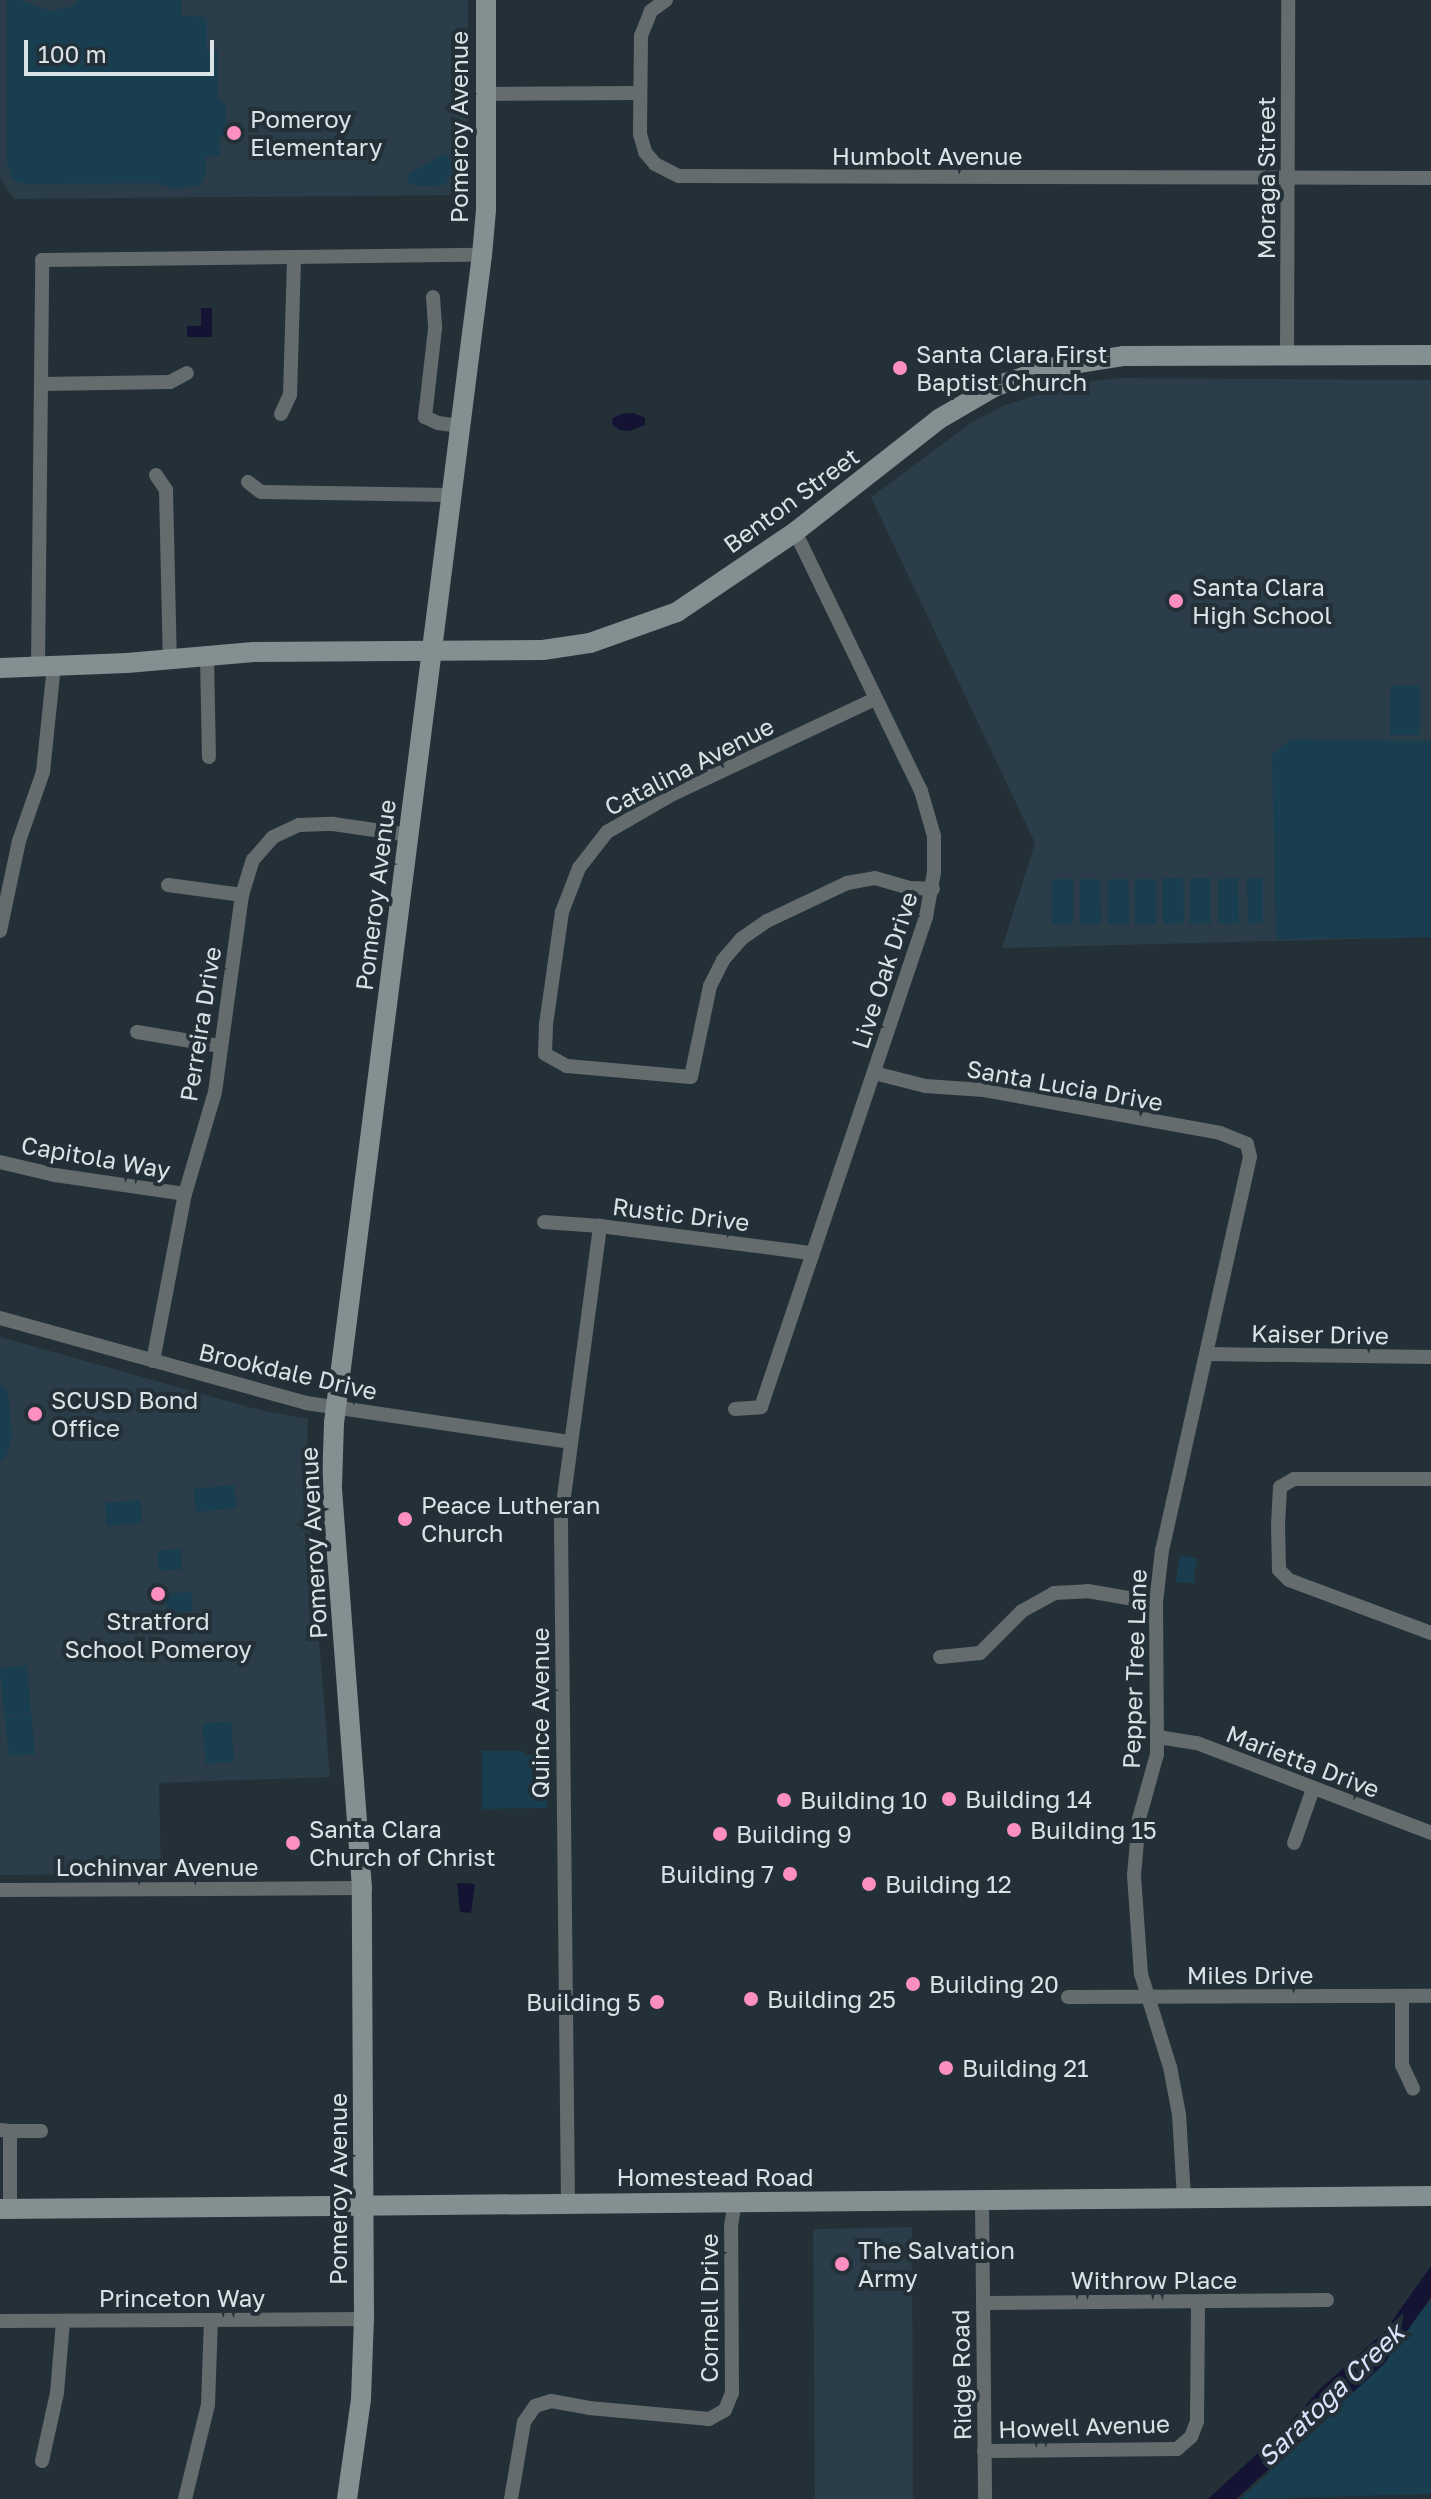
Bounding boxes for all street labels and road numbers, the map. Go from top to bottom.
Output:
street label: Pomeroy Avenue [445,31,473,223]
street label: Moraga Street [1252,96,1280,260]
street label: Humbolt Avenue [832,142,1022,170]
street label: Benton Street [718,441,864,559]
street label: Catalina Avenue [600,711,778,821]
street label: Pomeroy Avenue [349,798,401,992]
street label: Live Oak Drive [845,888,923,1052]
street label: Perreira Drive [174,945,226,1103]
street label: Santa Lucia Drive [965,1054,1165,1116]
street label: Capitola Way [19,1130,173,1184]
street label: Rustic Drive [611,1191,751,1237]
street label: Kaiser Drive [1251,1318,1389,1350]
street label: Brookdale Drive [196,1336,380,1406]
street label: Pomeroy Avenue [294,1446,332,1640]
street label: Pepper Tree Lane [1116,1569,1152,1769]
street label: Quince Avenue [526,1627,554,1799]
street label: Marietta Drive [1222,1719,1384,1803]
street label: Lochinvar Avenue [56,1853,258,1881]
street label: Miles Drive [1187,1961,1313,1989]
street label: Pomeroy Avenue [324,2093,352,2285]
street label: Homestead Road [616,2163,814,2191]
street label: Cornell Drive [695,2233,723,2383]
street label: Withrow Place [1071,2266,1237,2294]
street label: Princeton Way [99,2284,265,2312]
street label: Ridge Road [945,2309,977,2441]
street label: Howell Avenue [998,2409,1170,2443]

